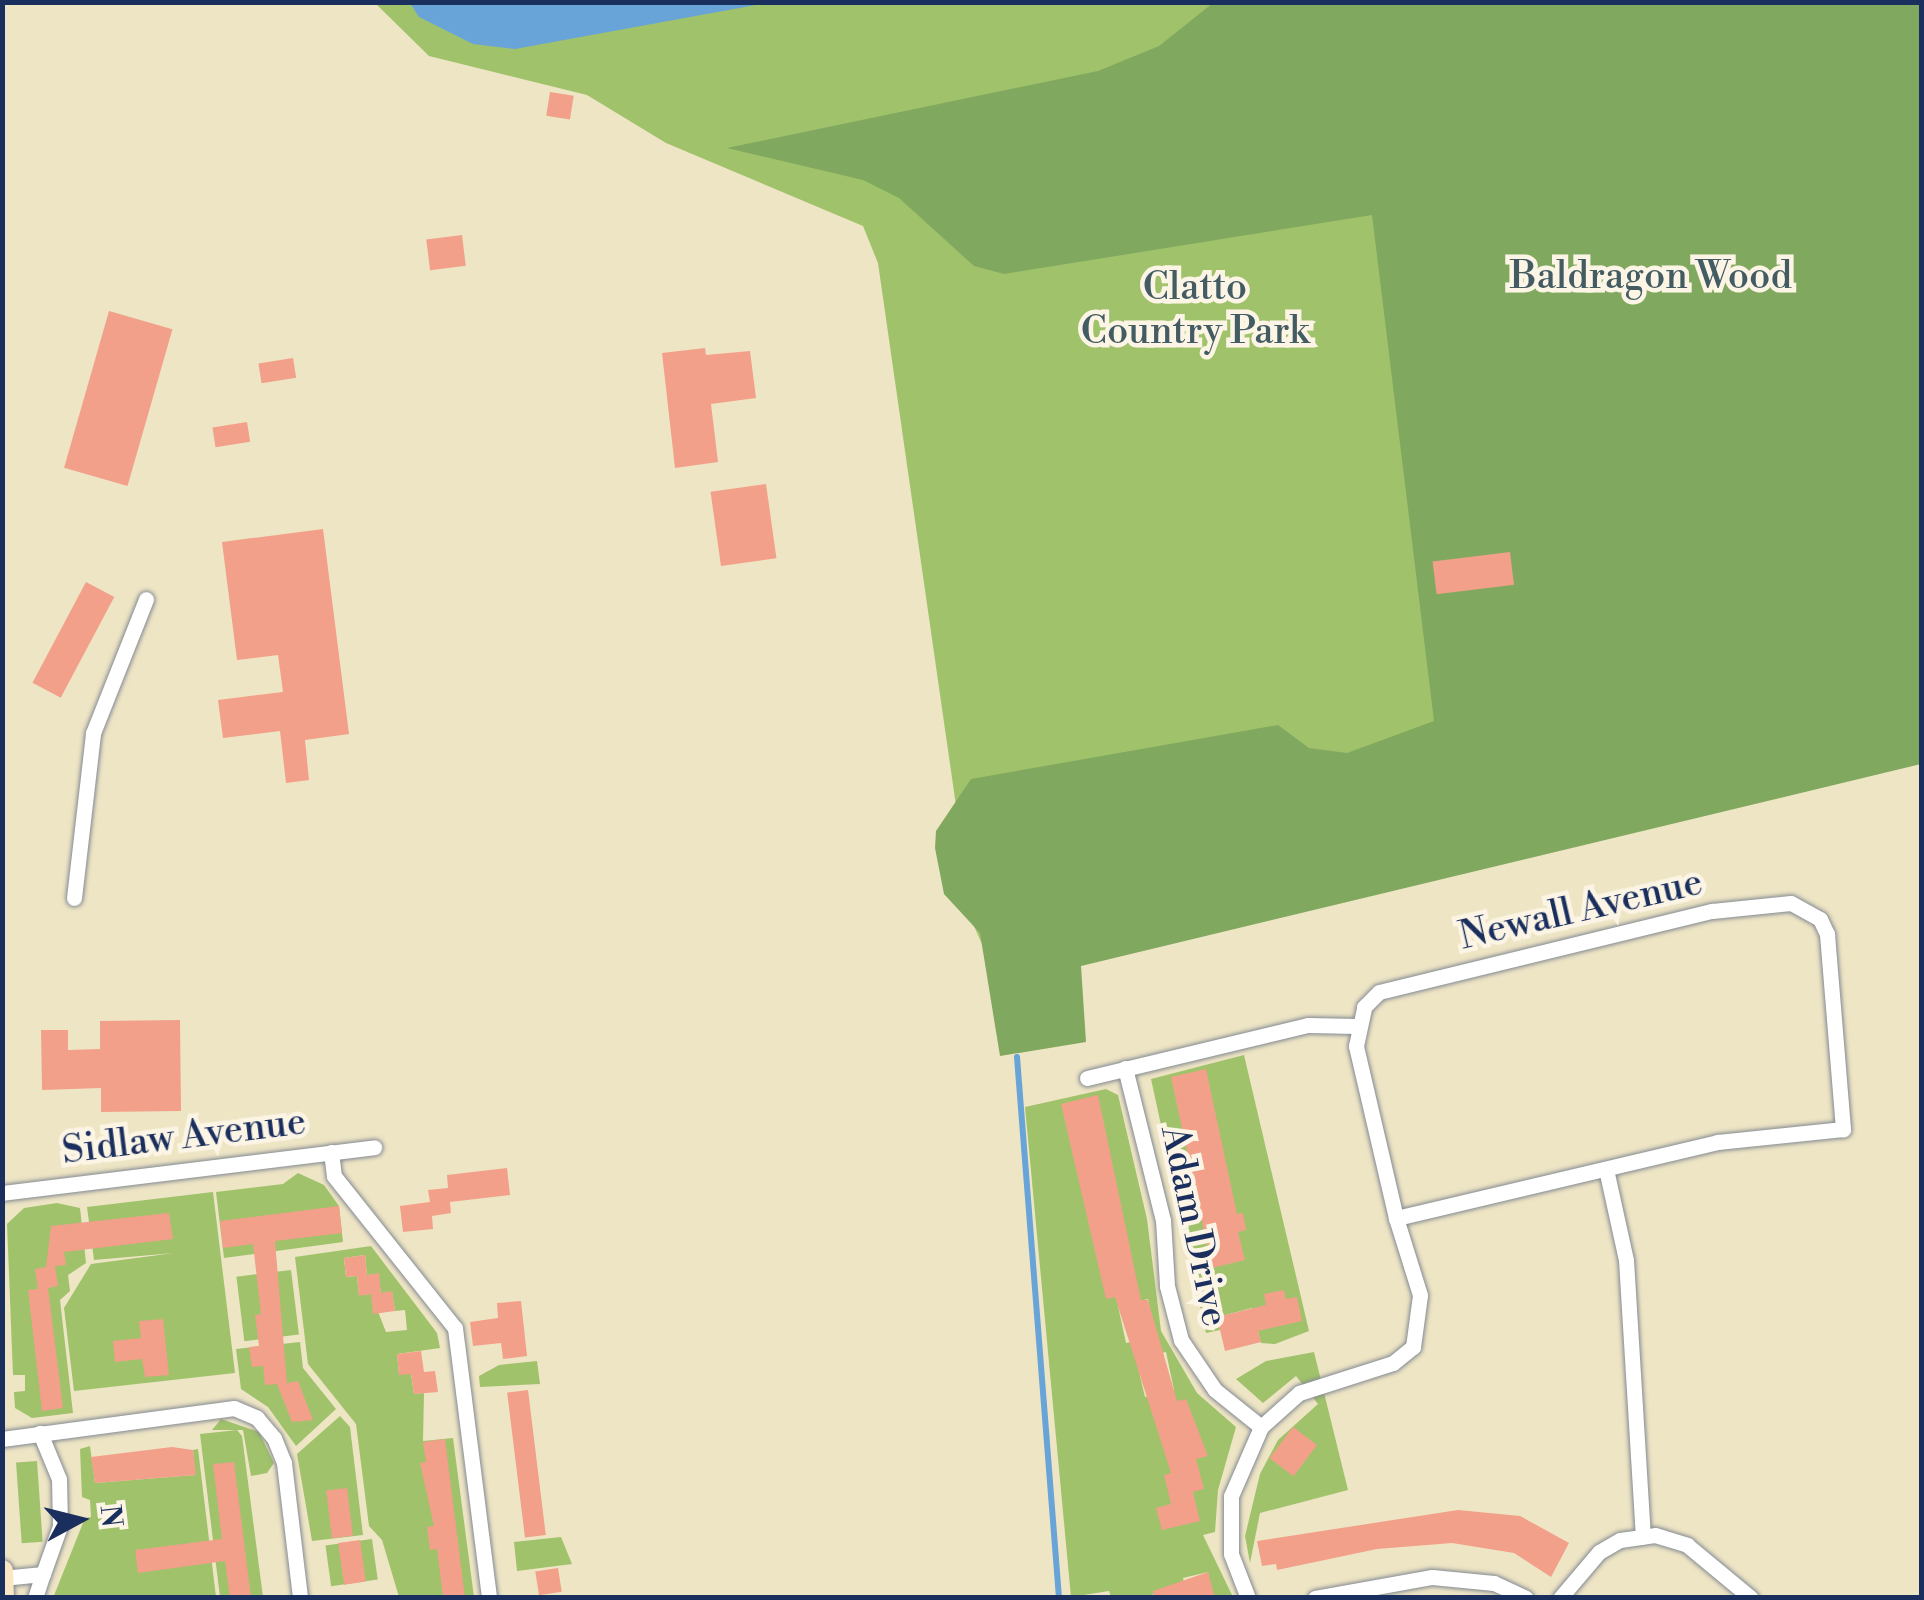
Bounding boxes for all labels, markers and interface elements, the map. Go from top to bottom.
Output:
park label: Baldragon Wood [1510,254,1792,300]
park label: Clatto Country Park [1081,265,1309,354]
street label: Newall Avenue [1455,860,1707,960]
street label: Sidlaw Avenue [59,1099,309,1175]
street label: Adam Drive [1150,1121,1238,1331]
north arrow [30,1470,130,1570]
text: N [92,1503,129,1529]

